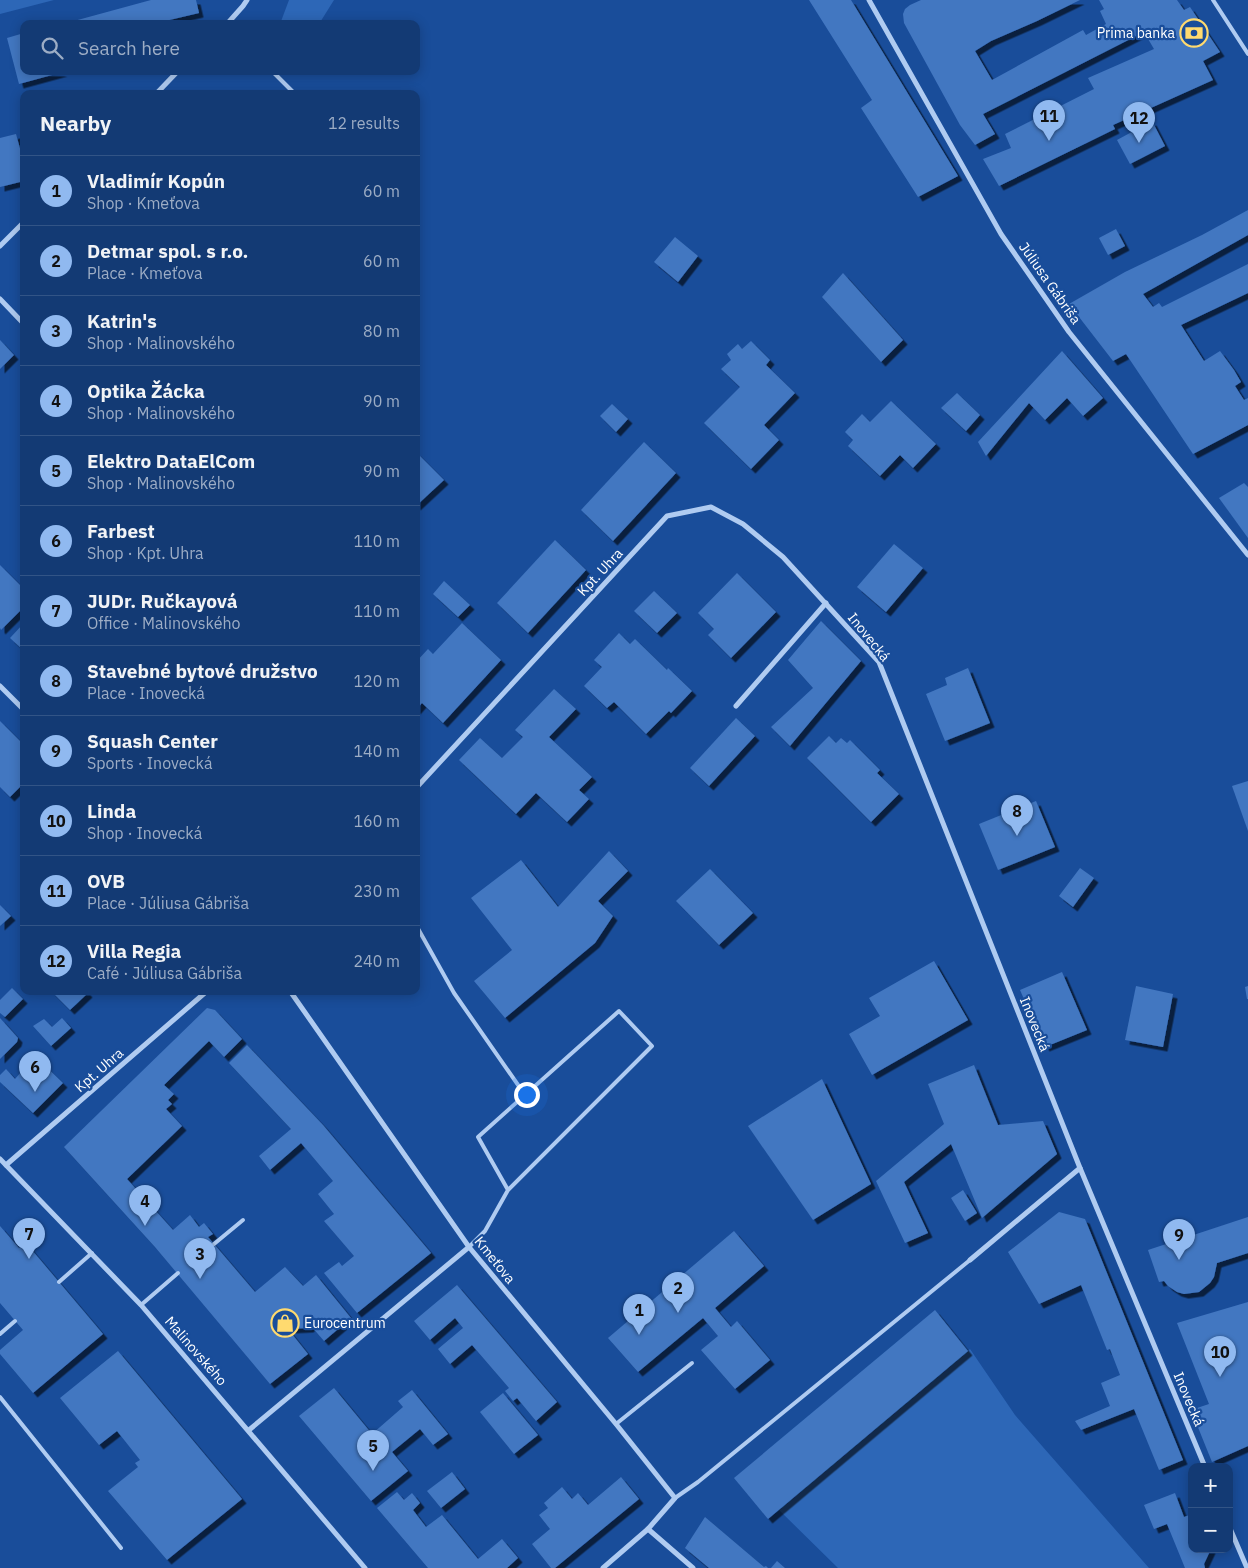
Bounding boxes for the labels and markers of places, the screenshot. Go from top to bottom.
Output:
bank icon: Prima banka [1179,18,1209,48]
place label: Prima banka [1097,24,1176,42]
pin: 11 [1033,100,1065,141]
pin: 12 [1123,102,1155,143]
pin: 8 [1001,795,1033,836]
pin: 6 [19,1051,51,1092]
pin: 4 [129,1185,161,1226]
pin: 7 [13,1218,45,1259]
pin: 9 [1163,1219,1195,1260]
pin: 3 [184,1238,216,1279]
pin: 2 [662,1272,694,1313]
pin: 1 [623,1294,655,1335]
shop icon: Eurocentrum [270,1308,300,1338]
place label: Eurocentrum [304,1314,386,1332]
pin: 10 [1204,1336,1236,1377]
pin: 5 [357,1430,389,1471]

